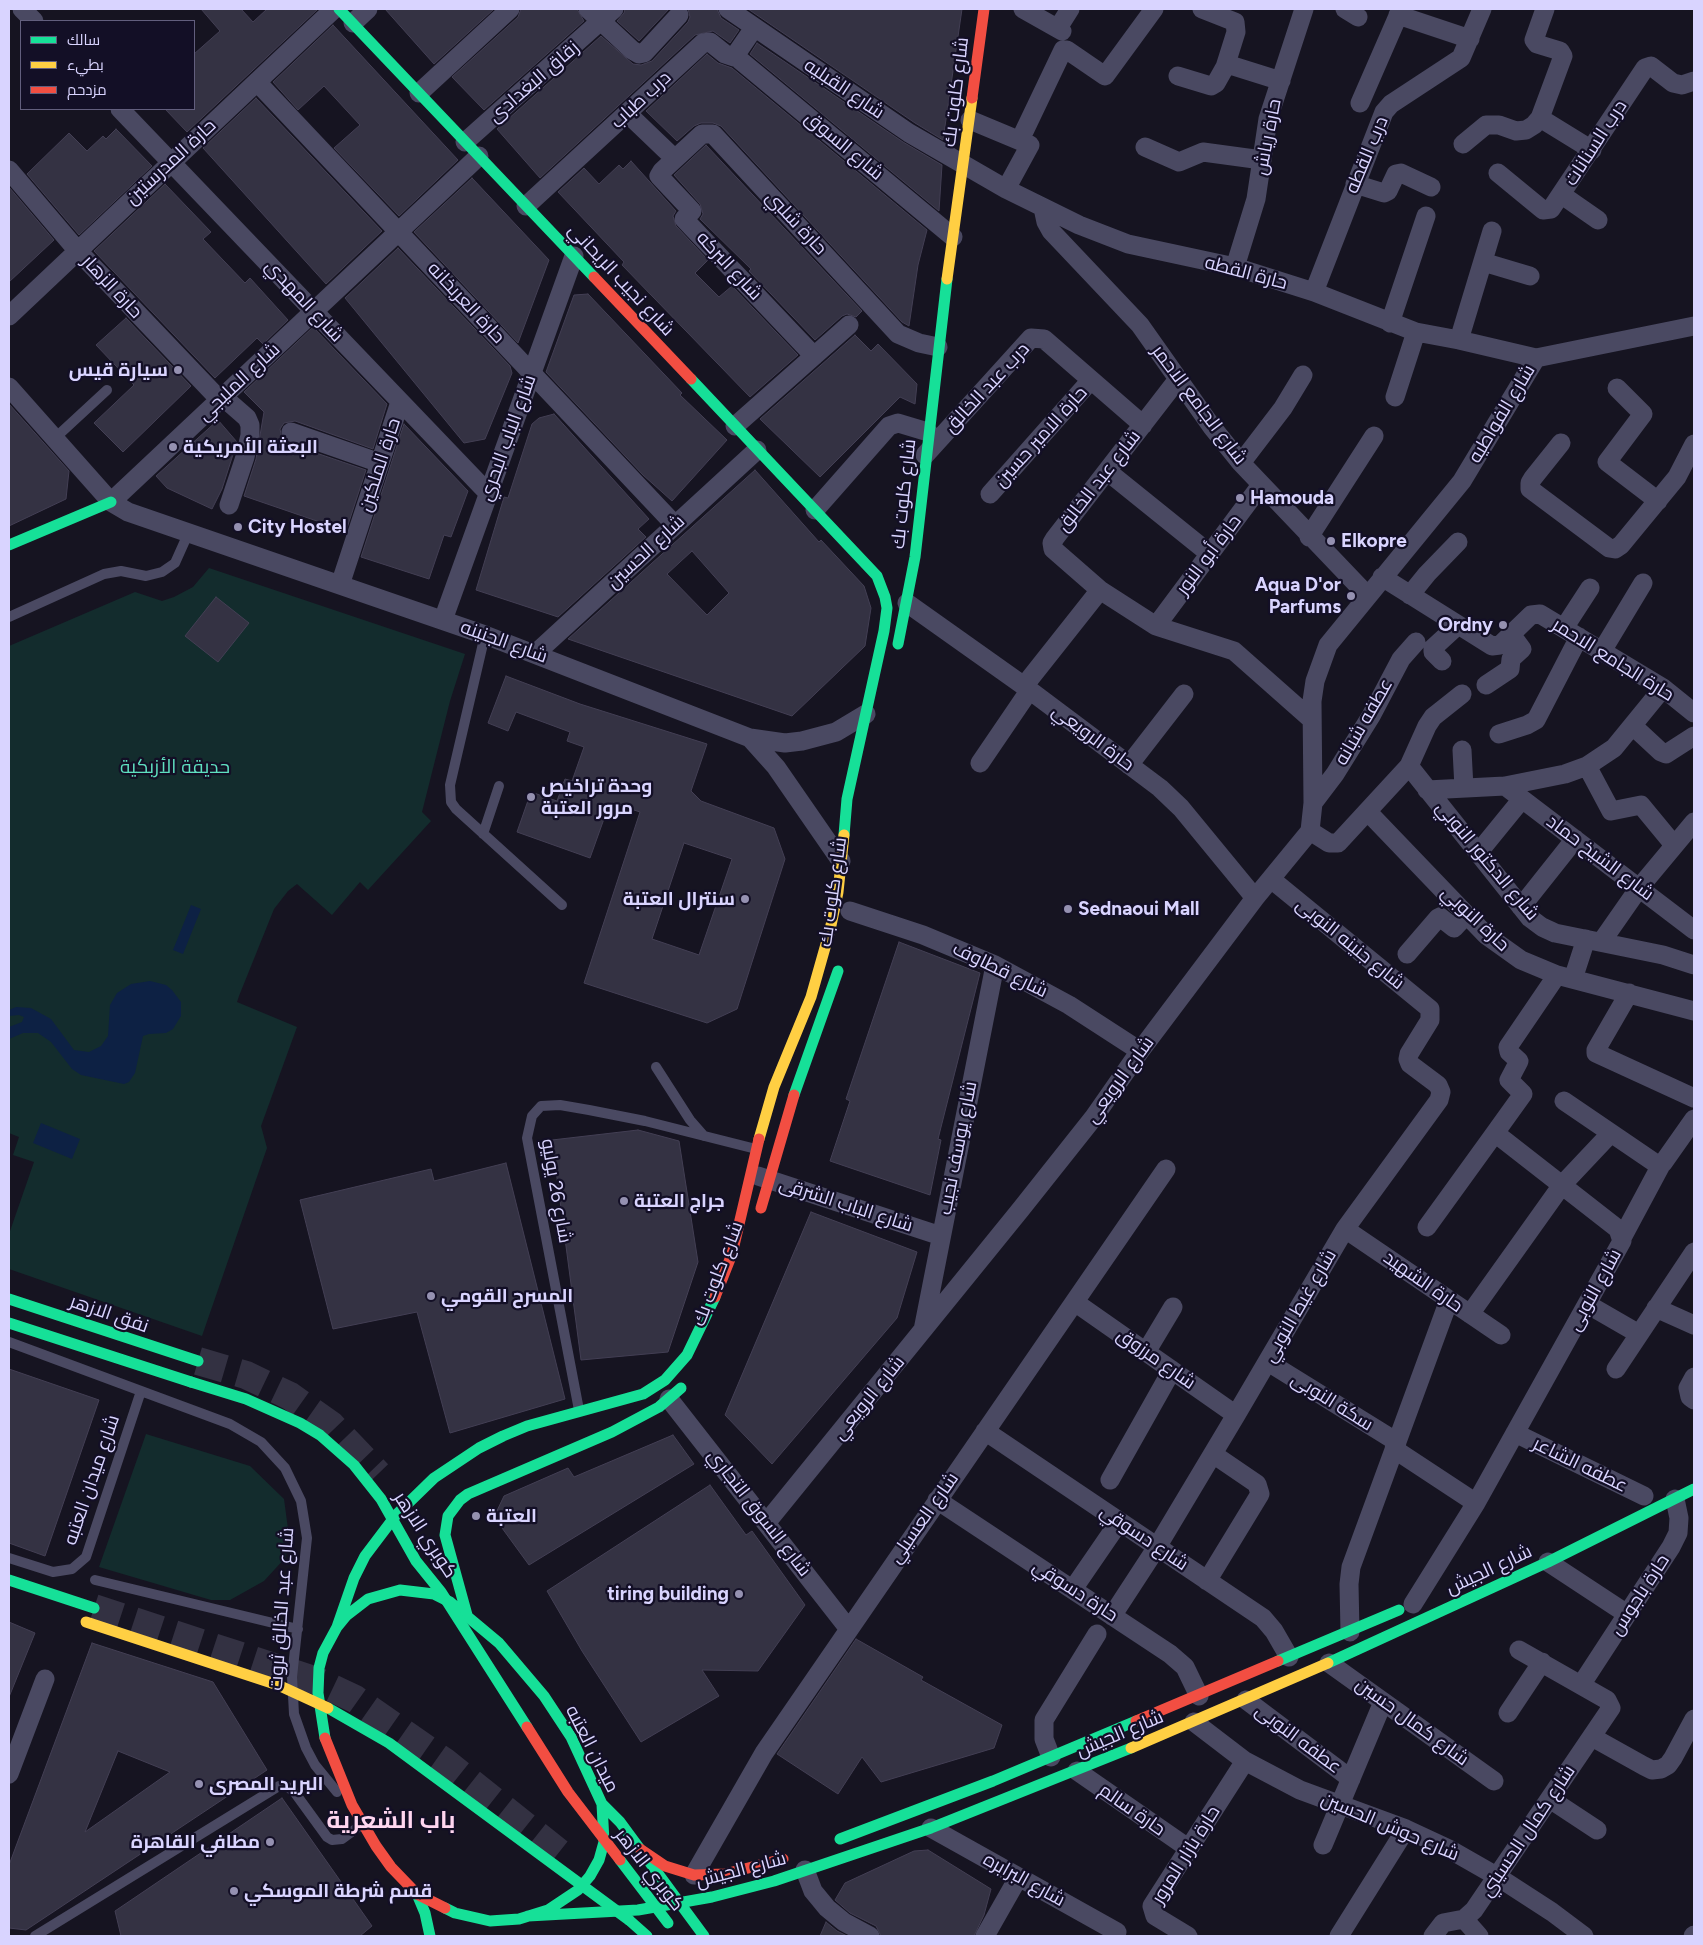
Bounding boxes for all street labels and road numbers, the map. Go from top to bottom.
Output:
street label: زقاق البغدادى [484,36,584,128]
street label: شارع كلوت بك [938,36,974,148]
street label: شارع القبليه [800,54,888,124]
street label: درب طباب [606,66,676,134]
street label: درب السنانات [1560,96,1632,190]
street label: حارة رياش [1249,97,1287,177]
street label: شارع السوق [800,107,888,185]
street label: درب القطه [1341,113,1393,197]
street label: حارة المدرستين [121,114,221,210]
street label: حارة شلبي [761,186,831,260]
street label: شارع نجيب الريحاني [563,219,679,341]
street label: شارع البركه [691,227,767,305]
street label: حارة الزهار [77,250,147,324]
street label: حارة القطه [1202,251,1290,295]
street label: شارع المهدي [260,255,348,347]
street label: حارة العربخانه [422,257,510,349]
street label: شارع المليجي [193,338,285,426]
street label: درب عبد الخالق [939,338,1035,438]
street label: شارع الجامع الاحمر [1147,341,1251,469]
street label: شارع الفواطيه [1464,361,1540,467]
street label: شارع الباب البحري [475,372,541,504]
street label: حارة الامير حسين [990,382,1092,492]
street label: حارة الملكين [354,415,406,515]
street label: شارع عبد الخالق [1052,426,1146,536]
street label: شارع كلوت بك [887,438,921,550]
street label: شارع الحسين [602,510,690,594]
street label: حارة أبو النور [1171,510,1247,600]
street label: حارة الجامع الاحمر [1548,613,1678,707]
street label: شارع الجنينه [457,616,551,668]
street label: عطفه شبانه [1330,675,1398,769]
street label: حارة الرويعي [1047,700,1139,776]
street label: شارع الدكتور النوبي [1430,797,1544,925]
street label: شارع الشيخ حماد [1542,810,1658,906]
street label: شارع كلوت بك [814,836,852,948]
street label: حارة النوبي [1436,881,1514,957]
street label: شارع جنينه النوبى [1291,893,1409,995]
street label: شارع قطاوف [949,937,1051,1003]
street label: شارع الرويعي [1081,1032,1159,1128]
street label: شارع يوسف نجيب [934,1079,982,1217]
street label: شارع 26 يوليو [536,1137,576,1245]
street label: شارع الباب الشرقى [776,1173,916,1237]
street label: شارع كلوت بك [688,1218,748,1330]
street label: شارع غيط النوبي [1258,1245,1342,1367]
street label: شارع النوبى [1563,1245,1627,1335]
street label: حارة الشهيد [1379,1246,1467,1318]
street label: نفق الازهر [66,1290,152,1338]
street label: شارع مرزوق [1112,1324,1200,1394]
street label: شارع الرويعي [828,1351,910,1445]
street label: سكة النوبى [1287,1368,1377,1436]
street label: شارع ميدان العتبه [59,1412,125,1548]
street label: عطفه الشاعر [1529,1432,1631,1498]
street label: شارع السوق التجاري [702,1445,816,1581]
street label: شارع العسيلي [884,1468,964,1568]
street label: كوبري الازهر [389,1487,461,1583]
street label: شارع دسوقي [1095,1500,1193,1576]
street label: شارع عبد الخالق ثروت [265,1527,299,1691]
street label: شارع الجيش [1442,1540,1536,1600]
street label: حارة باجوس [1605,1550,1675,1640]
street label: حارة دسوقي [1028,1555,1122,1627]
street label: شارع كمال حسين [1351,1673,1473,1771]
street label: عطفه النوبى [1250,1699,1346,1779]
street label: ميدان العتبه [560,1702,624,1796]
street label: شارع الجيش [1073,1705,1167,1763]
street label: شارع كمال الحسيني [1475,1761,1581,1901]
street label: حارة سالم [1094,1779,1170,1841]
street label: شارع حوش الحسين [1318,1788,1462,1866]
street label: حارة بازار المرور [1147,1802,1225,1908]
street label: كوبري الازهر [610,1824,688,1916]
street label: شارع الجيش [693,1847,789,1893]
street label: شارع البرابره [979,1848,1069,1912]

